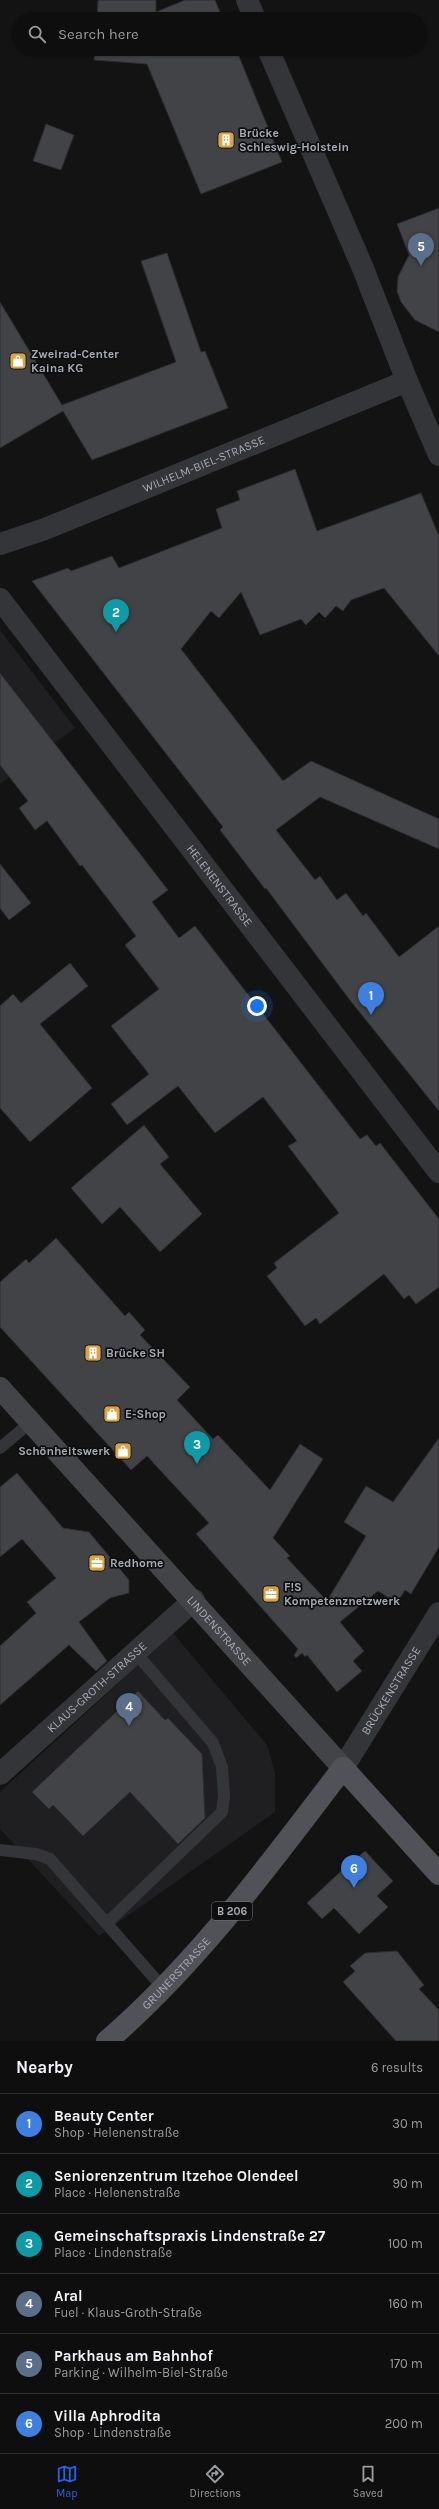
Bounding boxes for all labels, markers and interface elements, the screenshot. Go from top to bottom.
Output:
search box [12,12,427,56]
icon: search [26,23,48,45]
text: Search here [58,25,139,43]
place label: Brücke Schleswig-Holstein [239,126,349,154]
building icon: Brücke Schleswig-Holstein [216,130,236,150]
pin: 5 [408,233,434,266]
place label: Zweirad-Center Kaina KG [31,347,119,375]
shop icon: Zweirad-Center Kaina KG [8,351,28,371]
street label: WILHELM-BIEL-STRASSE [141,433,267,495]
pin: 2 [103,599,129,632]
street label: HELENENSTRASSE [184,842,255,929]
pin: 1 [358,982,384,1015]
your location [247,996,267,1016]
building icon: Brücke SH [83,1343,103,1363]
place label: Brücke SH [106,1346,165,1360]
shop icon: E-Shop [102,1404,122,1424]
place label: E-Shop [125,1407,166,1421]
pin: 3 [184,1431,210,1464]
shop icon: Schönheitswerk [113,1441,133,1461]
place label: Schönheitswerk [18,1444,110,1458]
office icon: Redhome [87,1553,107,1573]
place label: Redhome [110,1556,163,1570]
place label: F!S Kompetenznetzwerk [284,1580,400,1608]
office icon: F!S Kompetenznetzwerk [261,1584,281,1604]
street label: LINDENSTRASSE [184,1593,254,1668]
street label: KLAUS-GROTH-STRASSE [44,1639,149,1735]
street label: BRÜCKENSTRASSE [358,1644,423,1737]
pin: 4 [116,1693,142,1726]
pin: 6 [341,1855,367,1888]
road number: B 206 [212,1902,252,1920]
street label: GRUNERSTRASSE [139,1934,214,2012]
text: Nearby [16,2057,73,2077]
text: 6 results [371,2060,423,2075]
text: Beauty Center [54,2107,154,2125]
text: 1 [27,2116,31,2131]
text: 30 m [392,2116,423,2131]
text: Shop · Helenenstraße [54,2125,179,2140]
text: Seniorenzentrum Itzehoe Olendeel [54,2167,299,2185]
text: 2 [25,2176,33,2191]
text: 90 m [392,2176,423,2191]
text: Place · Helenenstraße [54,2185,180,2200]
text: Gemeinschaftspraxis Lindenstraße 27 [54,2227,325,2245]
text: 3 [25,2236,33,2251]
text: 100 m [388,2236,423,2251]
text: Place · Lindenstraße [54,2245,172,2260]
text: Aral [54,2287,83,2305]
text: 4 [25,2296,33,2311]
text: 160 m [388,2296,423,2311]
text: Fuel · Klaus-Groth-Straße [54,2305,202,2320]
text: Parkhaus am Bahnhof [54,2347,213,2365]
text: 5 [25,2356,33,2371]
text: 170 m [390,2356,423,2371]
text: Parking · Wilhelm-Biel-Straße [54,2365,228,2380]
text: Villa Aphrodita [54,2407,161,2425]
text: 6 [25,2416,33,2431]
text: 200 m [385,2416,423,2431]
text: Shop · Lindenstraße [54,2425,171,2440]
tab: Map [56,2463,78,2500]
tab: Directions [189,2463,241,2500]
tab: Saved [353,2463,383,2500]

